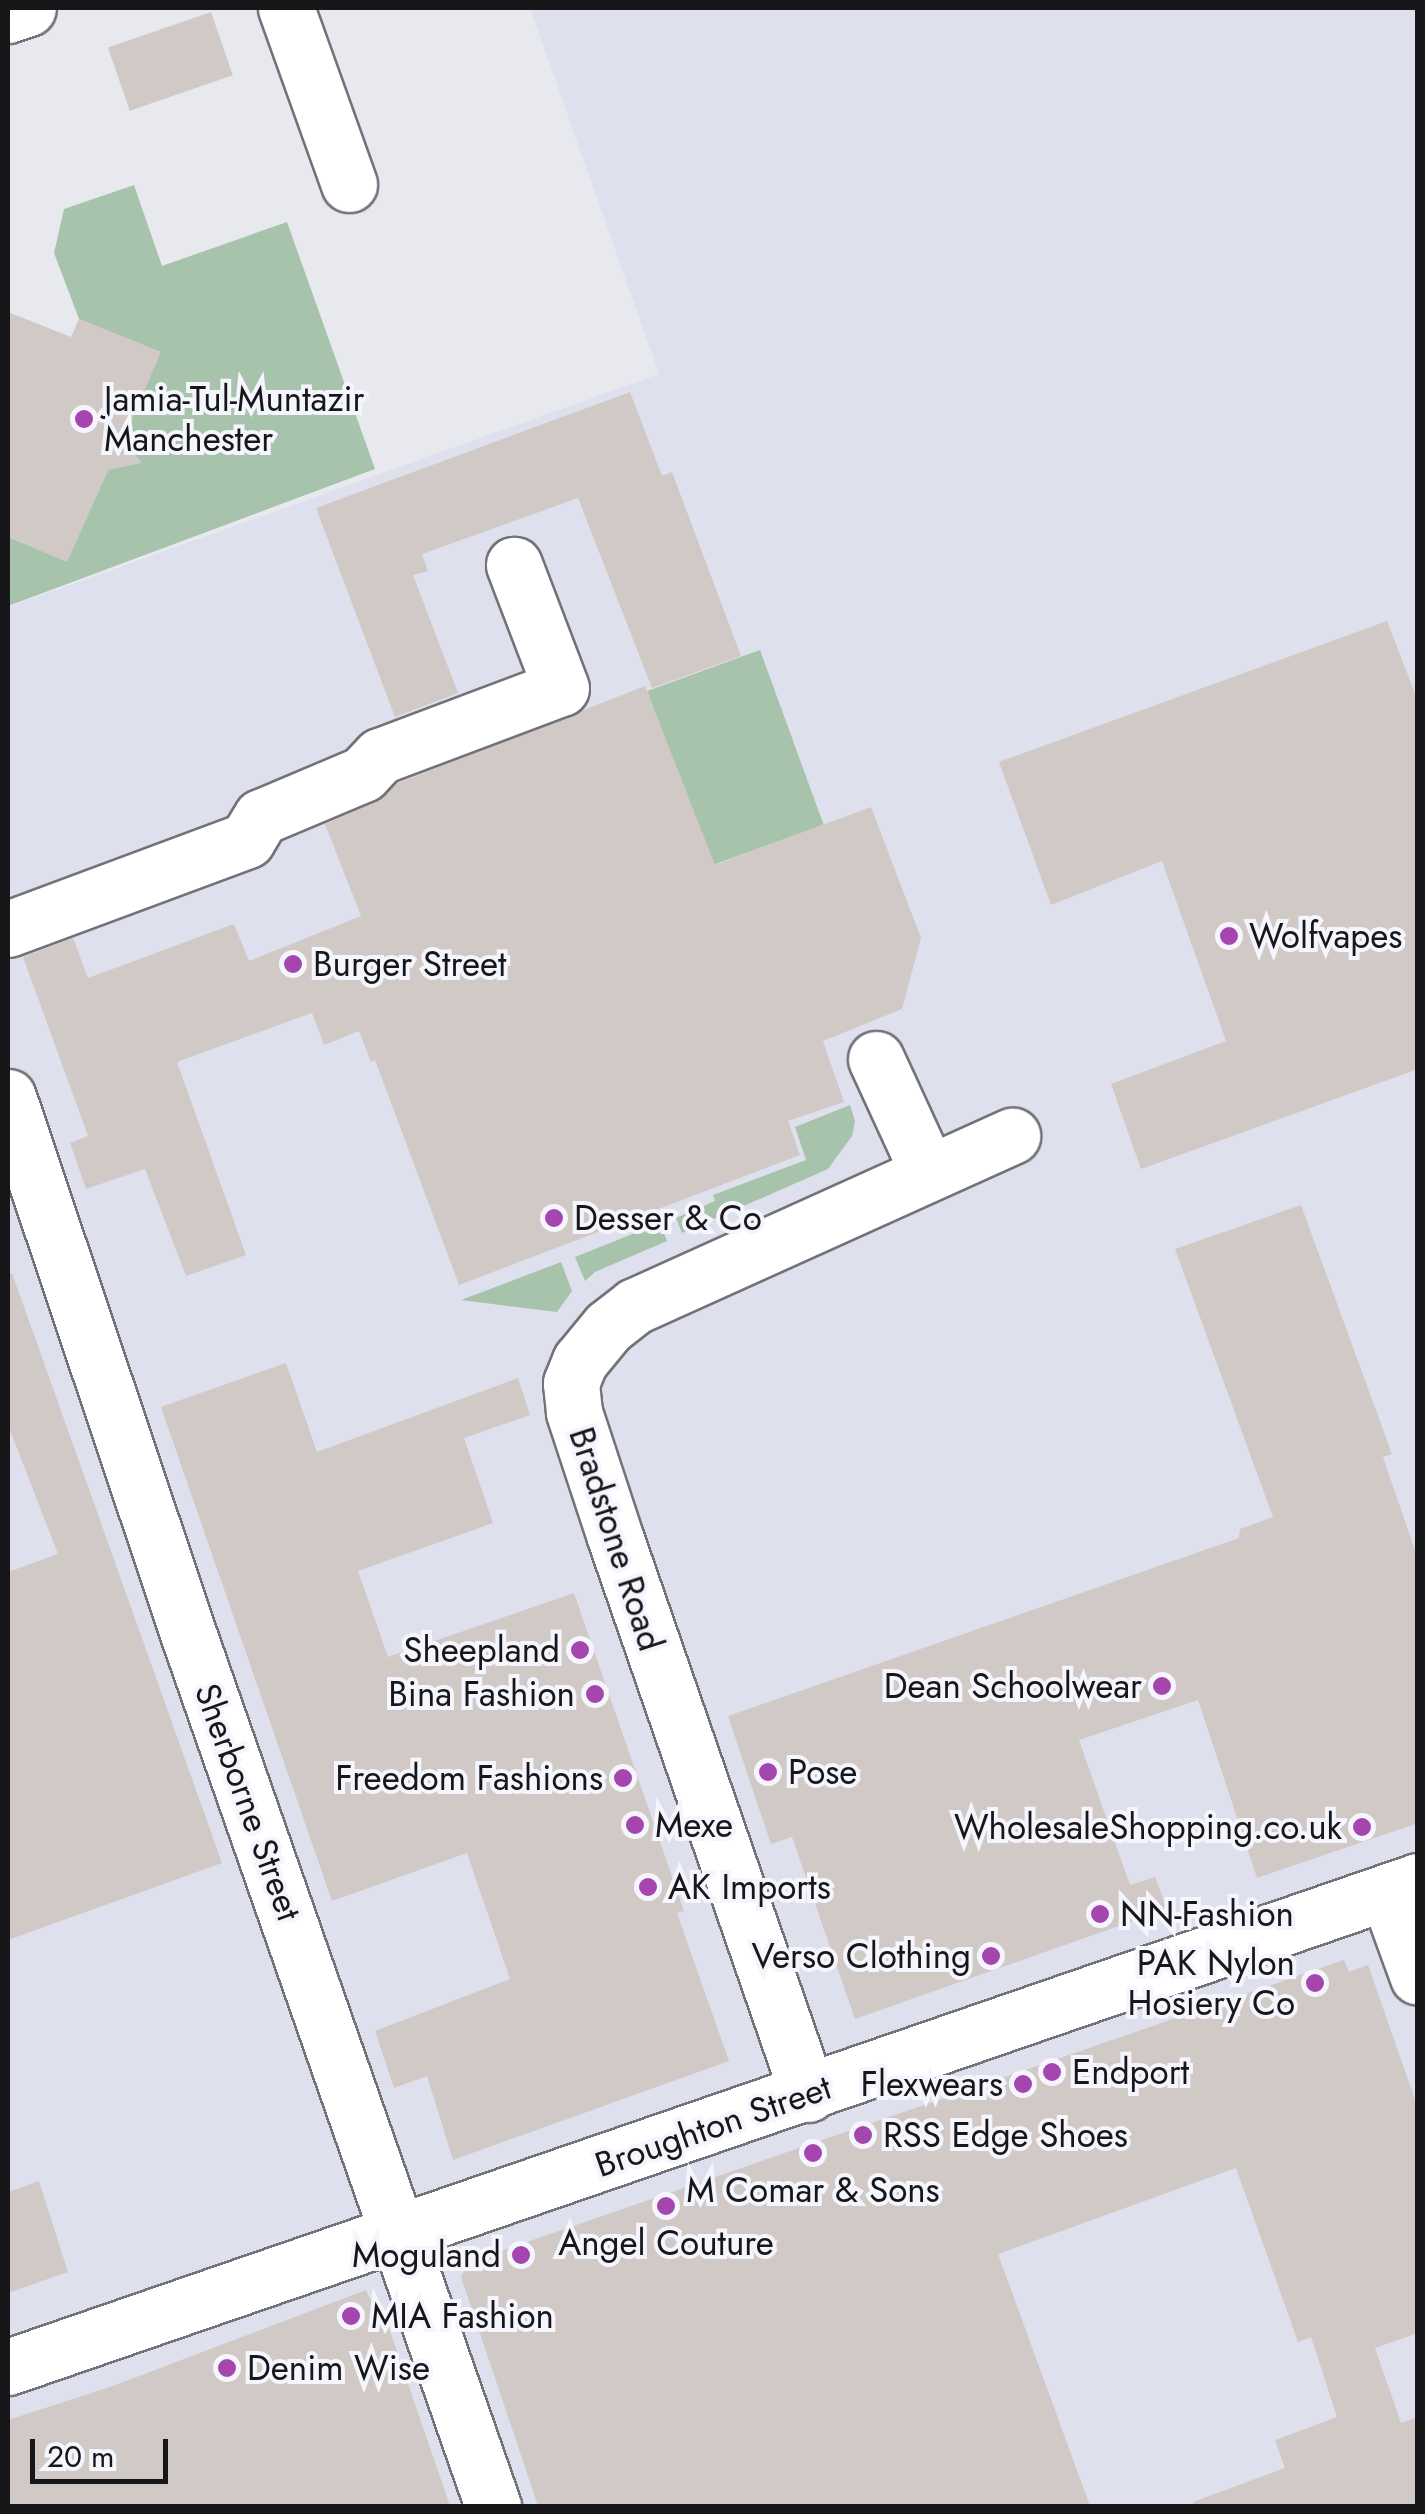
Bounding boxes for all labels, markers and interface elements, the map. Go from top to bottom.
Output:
place label: Jamia-Tul-Muntazir Manchester [104,378,365,460]
marker: Jamia-Tul-Muntazir Manchester [73,408,95,430]
place label: Wolfvapes [1249,915,1402,957]
marker: Wolfvapes [1218,925,1240,947]
place label: Burger Street [313,943,506,985]
marker: Burger Street [282,953,304,975]
place label: Desser & Co [574,1197,762,1239]
marker: Desser & Co [543,1207,565,1229]
street label: Bradstone Road [560,1422,672,1656]
place label: Sheepland [403,1629,560,1671]
marker: Sheepland [569,1639,591,1661]
place label: Dean Schoolwear [884,1665,1142,1707]
place label: Bina Fashion [388,1673,575,1715]
marker: Dean Schoolwear [1151,1675,1173,1697]
street label: Sherborne Street [186,1678,310,1926]
marker: Bina Fashion [584,1683,606,1705]
place label: Pose [788,1751,857,1793]
place label: Freedom Fashions [335,1757,603,1799]
marker: Pose [757,1761,779,1783]
marker: Freedom Fashions [612,1767,634,1789]
place label: Mexe [655,1804,733,1846]
place label: WholesaleShopping.co.uk [954,1806,1342,1848]
marker: Mexe [624,1814,646,1836]
marker: WholesaleShopping.co.uk [1351,1816,1373,1838]
place label: AK Imports [668,1866,831,1908]
marker: AK Imports [637,1876,659,1898]
place label: NN-Fashion [1120,1893,1294,1935]
marker: NN-Fashion [1089,1903,1111,1925]
place label: Verso Clothing [752,1935,971,1977]
place label: PAK Nylon Hosiery Co [1128,1942,1295,2024]
marker: Verso Clothing [980,1945,1002,1967]
marker: PAK Nylon Hosiery Co [1304,1972,1326,1994]
place label: Endport [1072,2051,1189,2093]
marker: Endport [1041,2061,1063,2083]
place label: Flexwears [860,2063,1003,2105]
street label: Broughton Street [590,2066,836,2186]
marker: Flexwears [1012,2073,1034,2095]
place label: RSS Edge Shoes [883,2114,1128,2156]
marker: RSS Edge Shoes [852,2124,874,2146]
marker: M Comar & Sons [802,2142,824,2164]
place label: M Comar & Sons [686,2169,940,2211]
marker: Angel Couture [655,2195,677,2217]
place label: Angel Couture [558,2222,774,2264]
place label: Moguland [352,2234,501,2276]
marker: Moguland [510,2244,532,2266]
place label: MIA Fashion [371,2295,554,2337]
marker: MIA Fashion [340,2305,362,2327]
place label: Denim Wise [247,2347,430,2389]
marker: Denim Wise [216,2357,238,2379]
scale bar [35,2419,172,2481]
text: 20 m [47,2435,114,2478]

